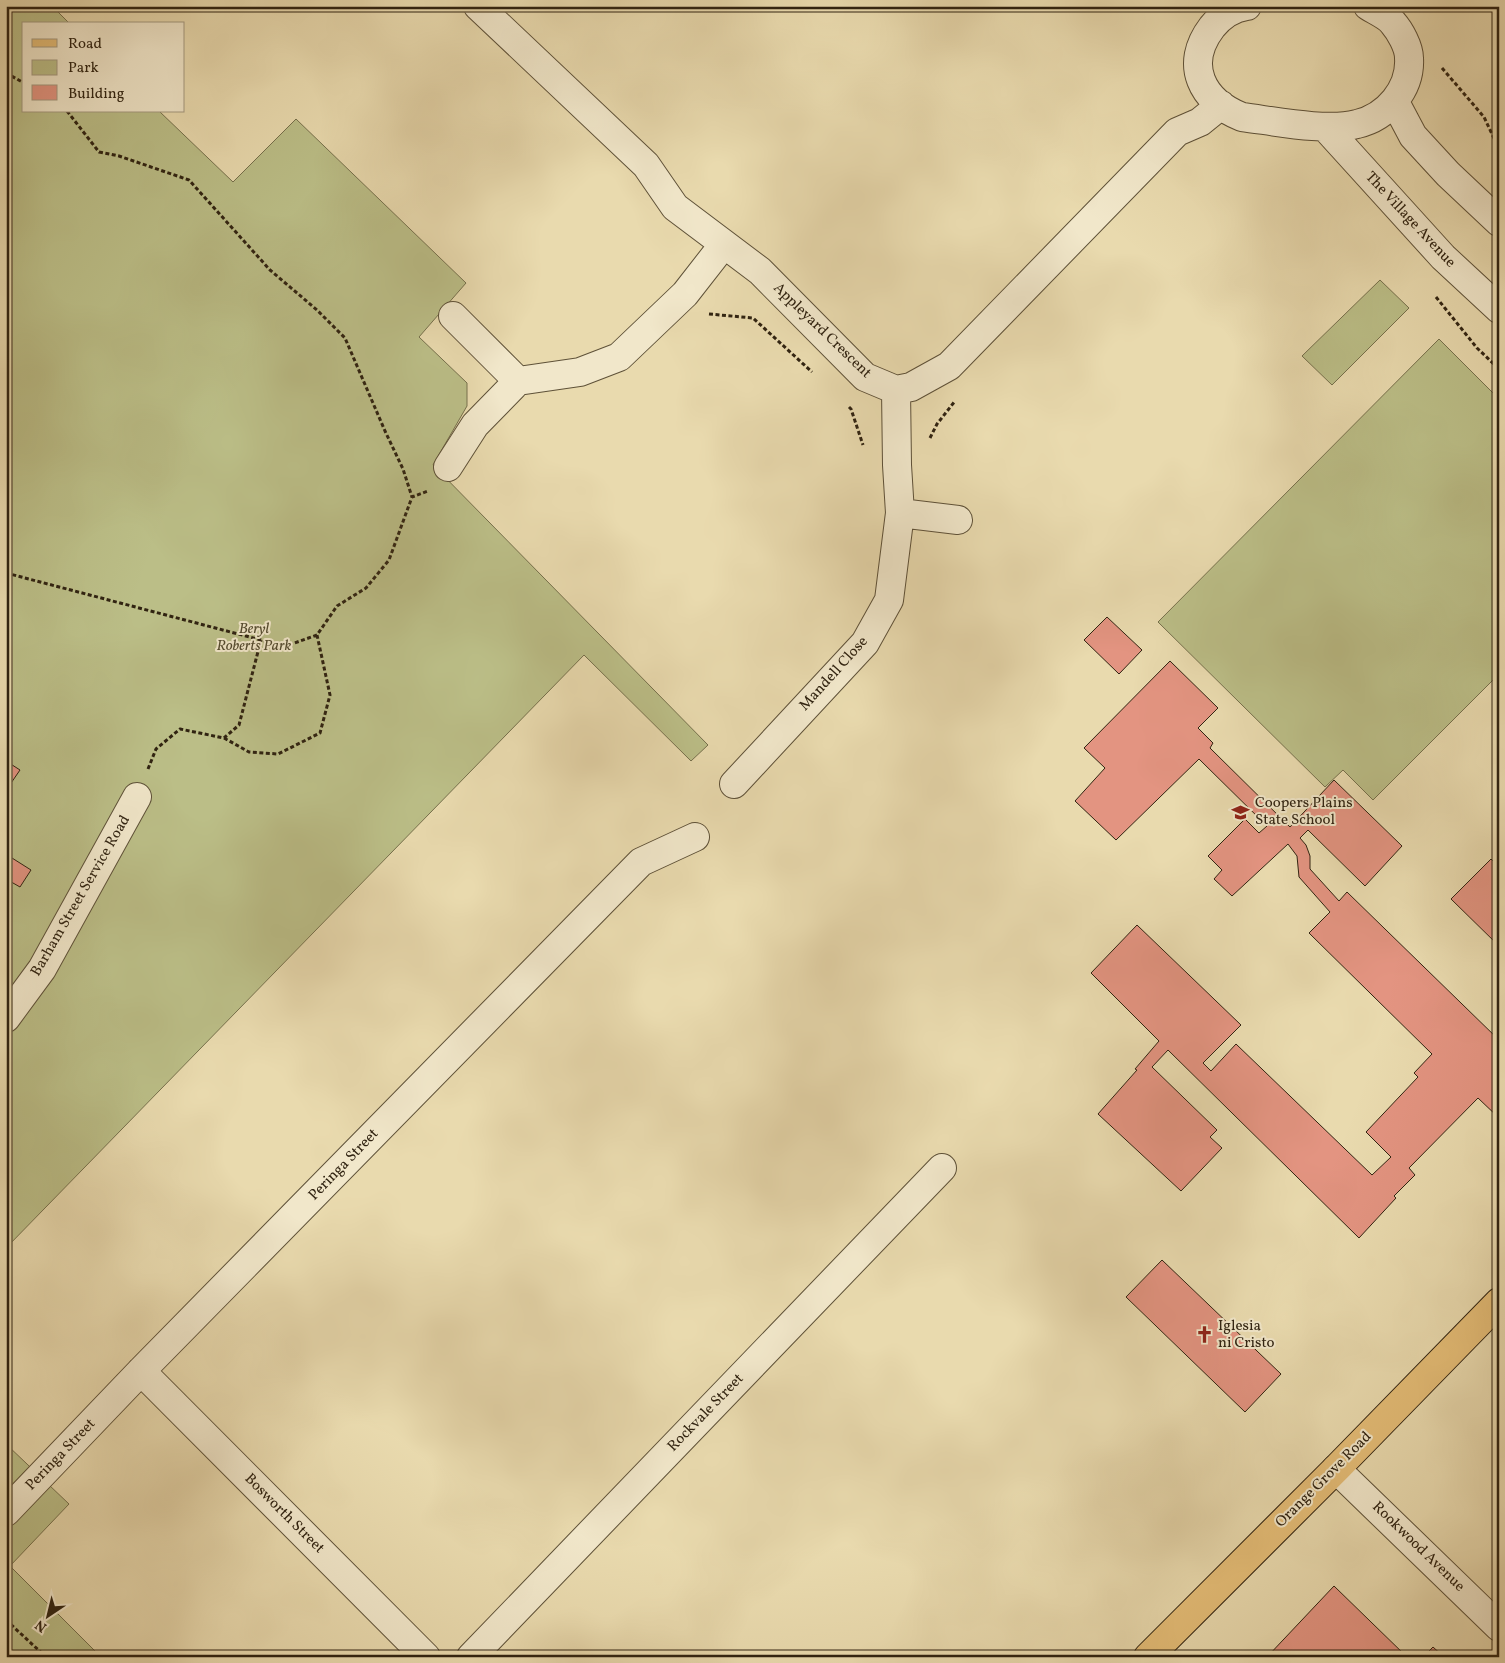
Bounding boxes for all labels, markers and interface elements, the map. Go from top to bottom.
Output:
legend [22,22,185,112]
text: Road [68,34,102,55]
text: Park [68,58,99,79]
text: Building [68,84,125,105]
street label: The Village Avenue [1360,167,1460,273]
street label: Appleyard Crescent [768,278,876,384]
park label: Beryl Roberts Park [216,619,292,657]
street label: Mandell Close [795,632,873,716]
place label: Coopers Plains State School [1255,793,1353,831]
school or university icon: Coopers Plains State School [1231,802,1251,822]
street label: Barham Street Service Road [26,812,136,980]
street label: Peringa Street [304,1124,384,1206]
place label: Iglesia ni Cristo [1218,1316,1275,1354]
church icon: Iglesia ni Cristo [1194,1325,1214,1345]
street label: Rockvale Street [663,1369,749,1457]
street label: Peringa Street [21,1414,101,1496]
street label: Orange Grove Road [1271,1427,1377,1533]
street label: Bosworth Street [239,1469,329,1559]
street label: Rookwood Avenue [1367,1497,1469,1597]
north arrow [22,1590,72,1640]
text: N [32,1615,51,1636]

